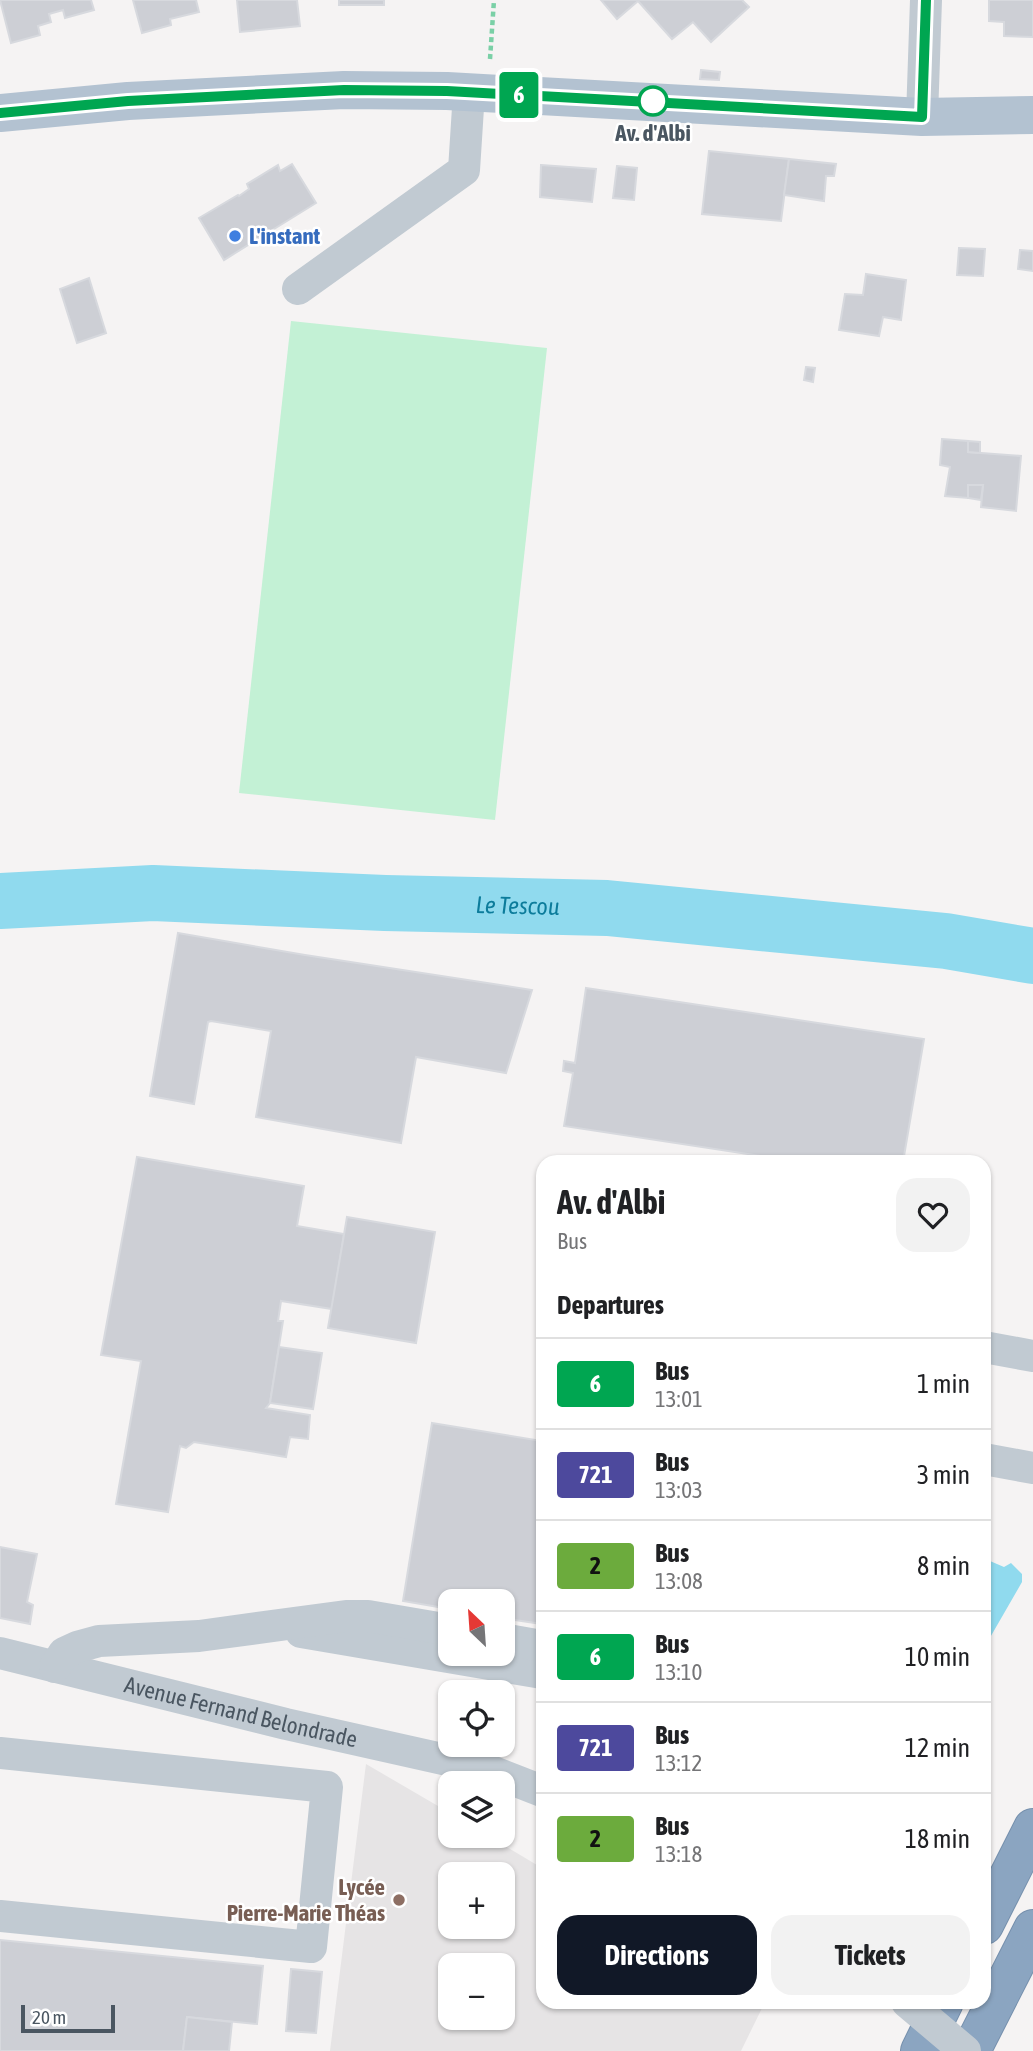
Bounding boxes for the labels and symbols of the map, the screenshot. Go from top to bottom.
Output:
line badge: 6 [496,72,542,118]
marker: Av. d'Albi [638,86,668,116]
place label: Av. d'Albi [614,120,691,146]
place label: L'instant [249,223,321,249]
marker: L'instant [227,228,243,244]
water label: Le Tescou [475,891,560,920]
north arrow [438,1589,514,1666]
street label: Avenue Fernand Belondrade [122,1671,360,1753]
place label: Lycée Pierre-Marie Théas [227,1874,385,1926]
marker: Lycée Pierre-Marie Théas [391,1892,407,1908]
scale bar [21,2002,116,2034]

